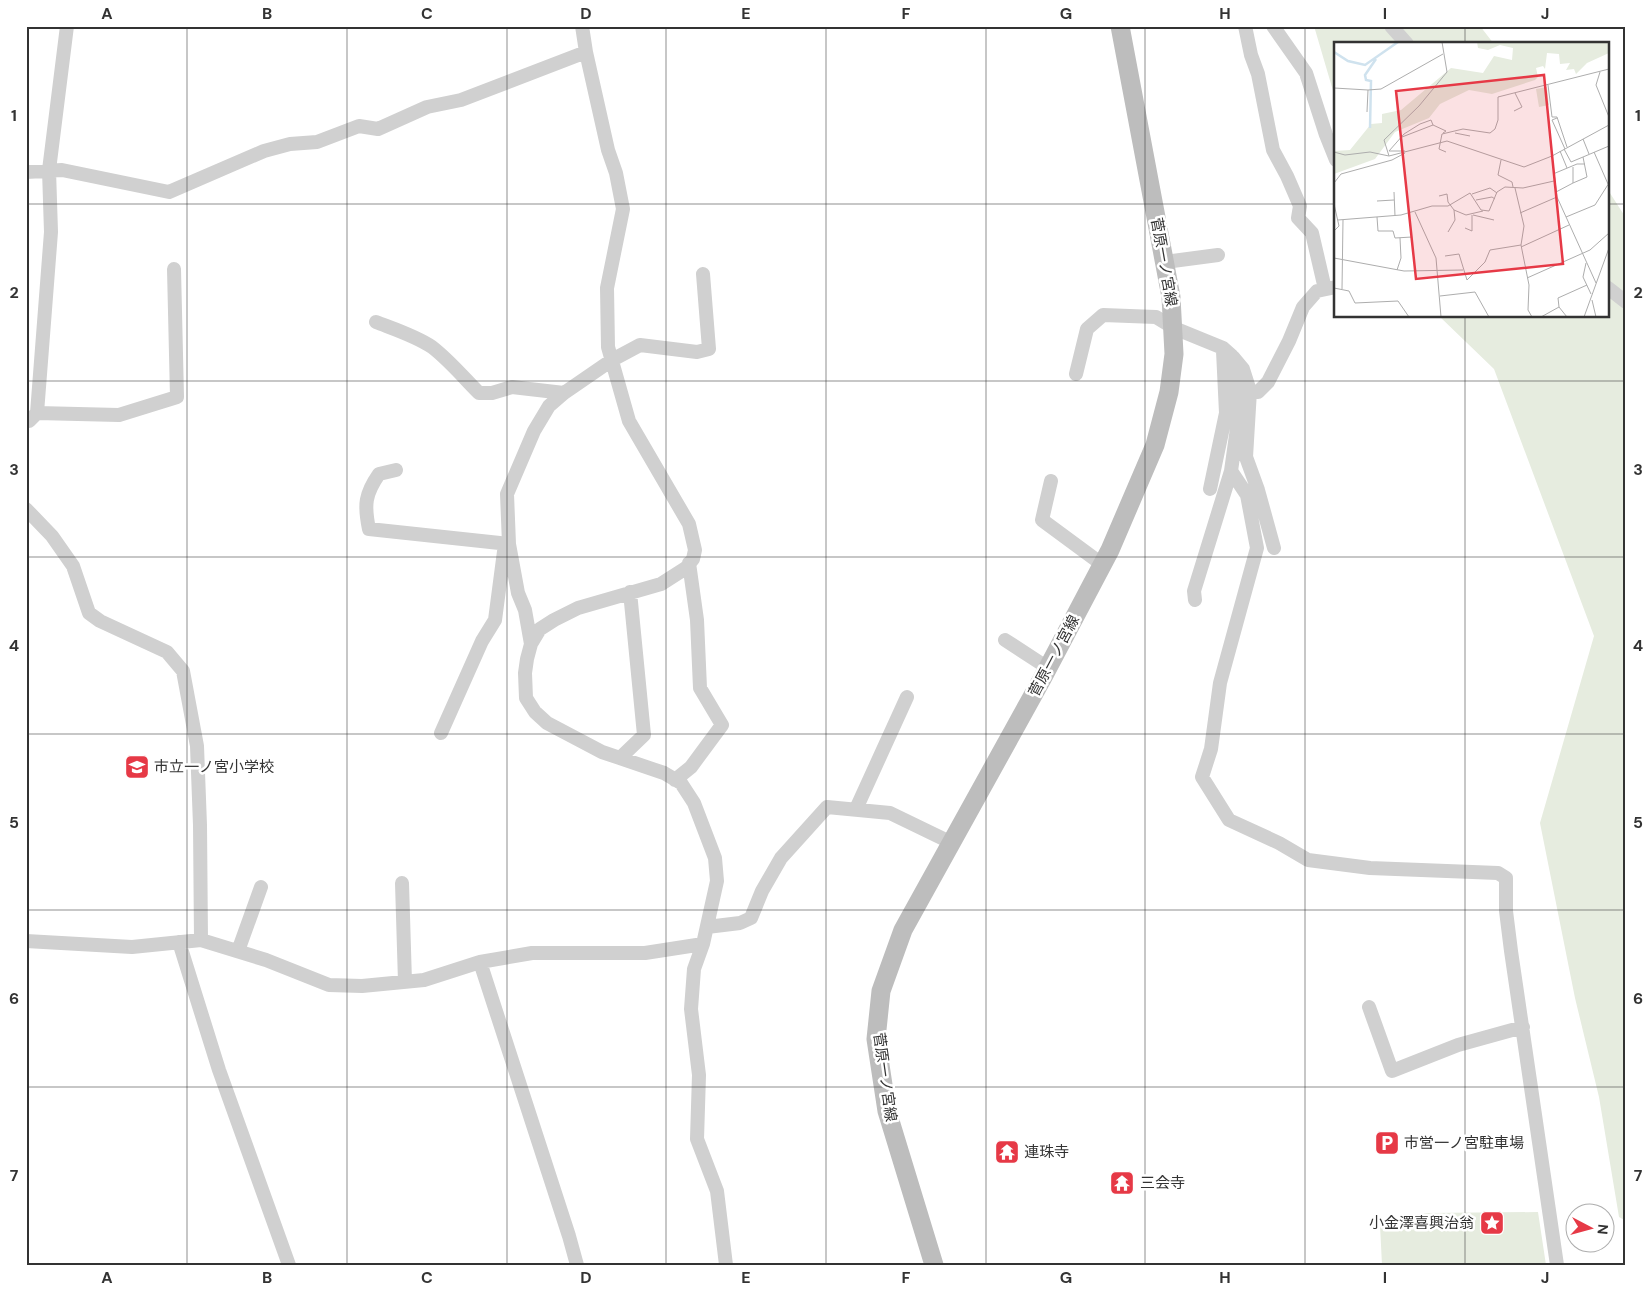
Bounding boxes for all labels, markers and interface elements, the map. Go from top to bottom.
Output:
text: A [101,3,113,24]
text: B [262,3,272,24]
text: C [421,3,433,24]
text: D [580,3,592,24]
text: E [741,3,751,24]
text: F [902,3,911,24]
text: G [1060,3,1072,24]
text: H [1219,3,1231,24]
text: I [1383,3,1387,24]
text: J [1541,3,1549,24]
inset map [1334,42,1610,318]
text: 1 [11,105,17,126]
text: 1 [1635,105,1641,126]
street label: 菅原一ノ宮線 [1146,216,1182,308]
text: 2 [9,282,19,303]
text: 2 [1633,282,1643,303]
text: 3 [9,459,19,480]
text: 3 [1633,459,1643,480]
street label: 菅原一ノ宮線 [1024,612,1084,700]
text: 4 [9,635,19,656]
text: 4 [1633,635,1643,656]
school or university icon: 市立一ノ宮小学校 [124,754,150,780]
place label: 市立一ノ宮小学校 [154,757,274,777]
text: 5 [9,812,19,833]
text: 5 [1633,812,1643,833]
text: 6 [9,988,19,1009]
text: 6 [1633,988,1643,1009]
street label: 菅原一ノ宮線 [869,1031,901,1123]
parking icon: 市営一ノ宮駐車場 [1374,1130,1400,1156]
place label: 市営一ノ宮駐車場 [1404,1133,1524,1153]
temple icon: 連珠寺 [994,1139,1020,1165]
place label: 連珠寺 [1024,1142,1069,1162]
text: 7 [10,1165,19,1186]
text: 7 [1634,1165,1643,1186]
temple icon: 三会寺 [1109,1170,1135,1196]
place label: 三会寺 [1140,1173,1185,1193]
north arrow [1564,1204,1614,1254]
place icon: 小金澤喜興治翁 [1479,1210,1505,1236]
place label: 小金澤喜興治翁 [1369,1213,1474,1233]
text: N [1593,1223,1612,1235]
text: A [101,1267,113,1288]
text: B [262,1267,272,1288]
text: C [421,1267,433,1288]
text: D [580,1267,592,1288]
text: E [741,1267,751,1288]
text: F [902,1267,911,1288]
text: G [1060,1267,1072,1288]
text: H [1219,1267,1231,1288]
text: I [1383,1267,1387,1288]
text: J [1541,1267,1549,1288]

